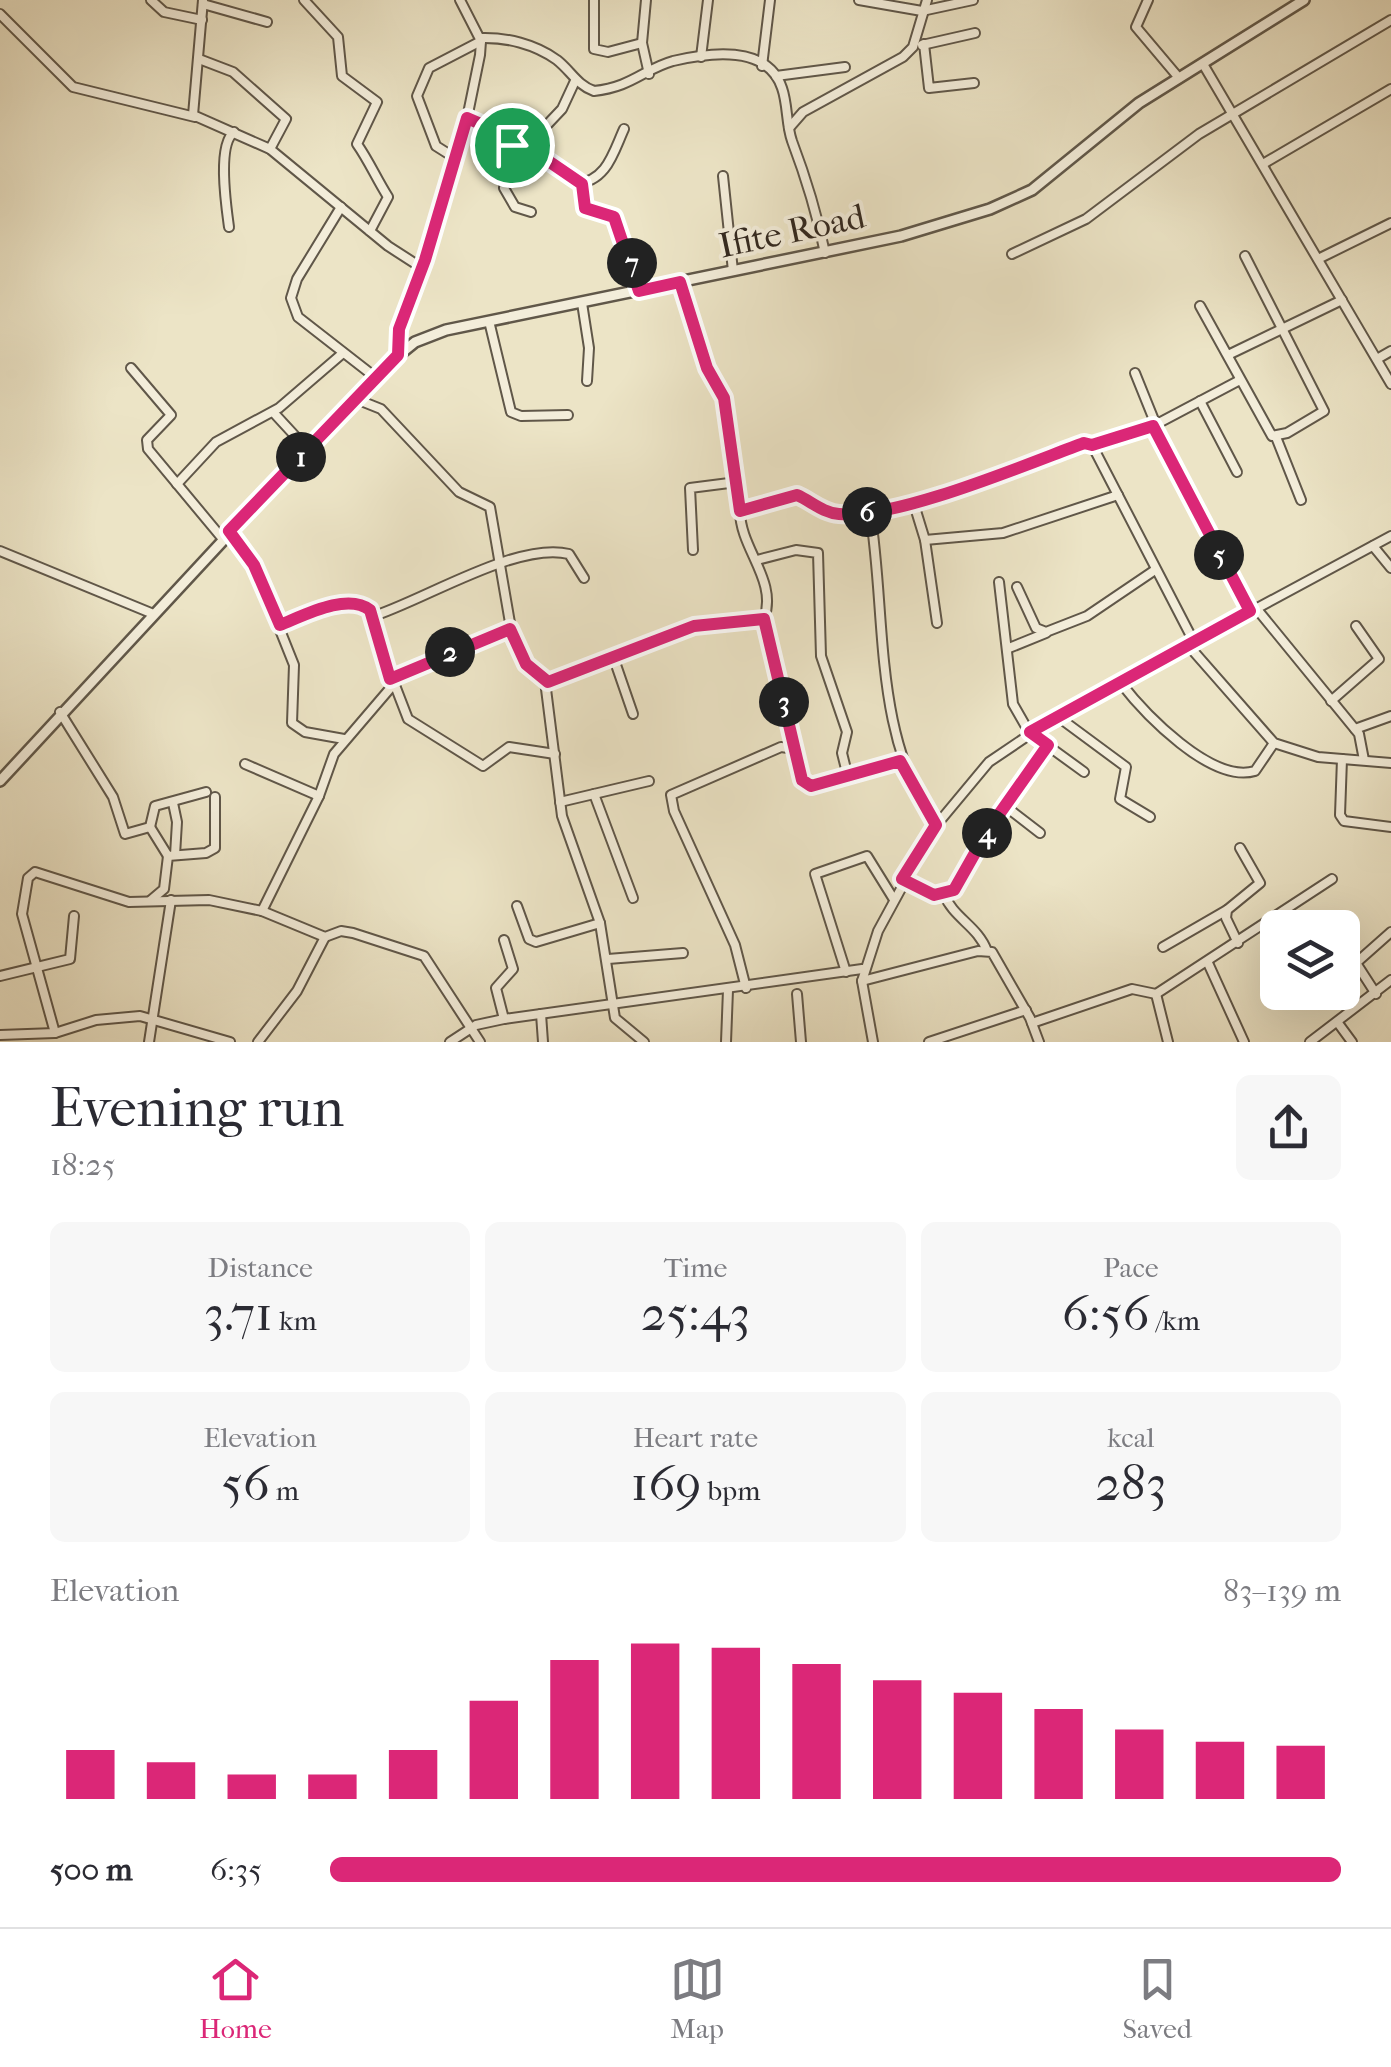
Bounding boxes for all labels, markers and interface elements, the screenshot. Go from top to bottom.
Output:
pin [470,103,555,188]
icon: arrive [485,118,540,173]
street label: Ifite Road [715,195,870,266]
pin: 7 [607,238,657,288]
text: 7 [625,246,639,279]
pin: 1 [276,432,326,482]
text: 1 [296,440,306,473]
pin: 6 [842,487,892,537]
text: 6 [859,495,875,528]
pin: 5 [1194,530,1244,580]
text: 5 [1213,538,1225,571]
pin: 2 [425,627,475,677]
text: 2 [443,635,457,668]
pin: 3 [759,677,809,727]
text: 3 [778,685,790,718]
pin: 4 [962,808,1012,858]
text: 4 [979,816,995,849]
map controls [1260,910,1360,1010]
button: layers [1260,910,1360,1010]
button: share [1236,1075,1341,1180]
text: Evening run [50,1076,344,1140]
text: 18:25 [50,1146,116,1183]
text: Distance [208,1251,313,1284]
text: Time [664,1251,727,1284]
text: Pace [1103,1251,1159,1284]
text: 3.71 [204,1284,273,1343]
text: 25:43 [641,1284,750,1343]
text: 6:56 [1062,1284,1150,1343]
text: km [273,1304,317,1337]
text: /km [1150,1304,1200,1337]
text: Elevation [204,1421,317,1454]
text: Heart rate [633,1421,758,1454]
text: kcal [1107,1421,1154,1454]
text: 56 [221,1454,270,1513]
text: 169 [631,1454,701,1513]
text: 283 [1095,1454,1167,1513]
text: m [270,1474,299,1507]
text: bpm [701,1474,760,1507]
text: Elevation [50,1572,179,1609]
text: 83–139 m [1223,1572,1341,1609]
text: 500 m [50,1851,133,1888]
text: 6:35 [210,1851,262,1888]
tab: Home [199,1952,272,2045]
tab: Map [670,1952,725,2045]
tab: Saved [1123,1952,1192,2045]

